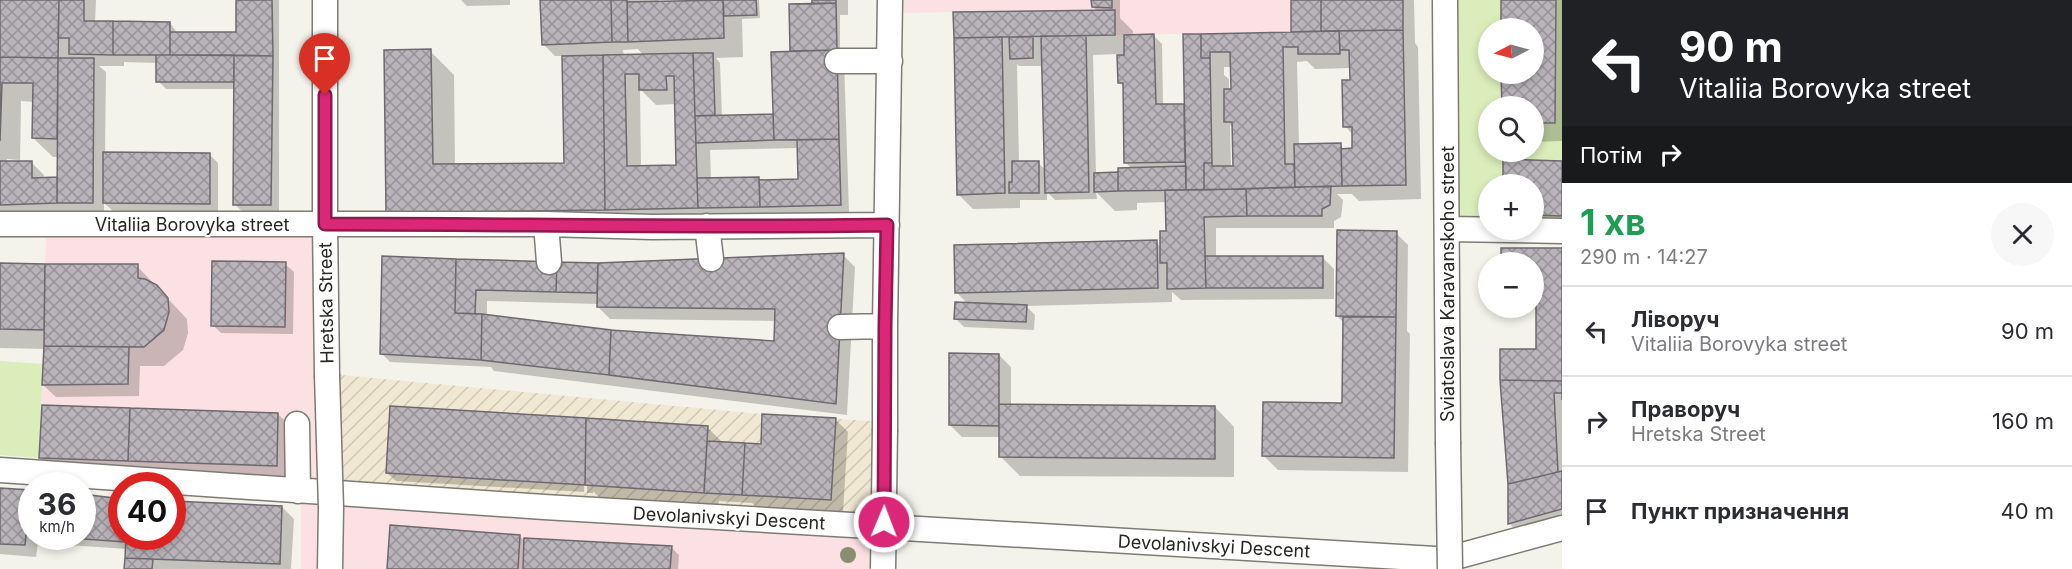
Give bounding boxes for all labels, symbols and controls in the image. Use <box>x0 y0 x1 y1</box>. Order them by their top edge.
north arrow <box>1478 18 1544 84</box>
map controls <box>1478 18 1544 318</box>
text: 90 m <box>1679 21 1783 72</box>
icon: left <box>1580 24 1658 102</box>
pin <box>299 33 350 95</box>
icon: arrive <box>308 42 341 75</box>
text: Vitaliia Borovyka street <box>1679 72 1971 105</box>
button: search <box>1478 96 1544 162</box>
icon: right <box>1654 138 1687 171</box>
text: Потім <box>1580 142 1642 168</box>
street label: Sviatoslava Karavanskoho street <box>1437 146 1458 422</box>
button: + <box>1478 174 1544 240</box>
text: 1 хв <box>1580 200 1646 244</box>
button: close <box>1991 203 2054 266</box>
street label: Vitaliia Borovyka street <box>95 214 289 235</box>
street label: Hretska Street <box>314 242 338 364</box>
text: 290 m · 14:27 <box>1580 245 1708 269</box>
button: − <box>1478 252 1544 318</box>
text: Ліворуч <box>1631 306 1719 332</box>
icon: left <box>1580 315 1613 348</box>
text: 90 m <box>2001 318 2054 344</box>
text: Vitaliia Borovyka street <box>1631 332 1847 356</box>
text: Праворуч <box>1631 396 1740 422</box>
icon: right <box>1580 405 1613 438</box>
text: 160 m <box>1992 408 2054 434</box>
text: Hretska Street <box>1631 422 1766 446</box>
speed limit sign: 40 <box>108 472 186 550</box>
text: 36 <box>38 486 76 522</box>
position arrow <box>852 490 916 554</box>
icon: arrive <box>1580 495 1613 528</box>
text: Пункт призначення <box>1631 498 1849 524</box>
text: 40 m <box>2000 498 2054 524</box>
street label: Devolanivskyi Descent <box>632 502 826 534</box>
text: km/h <box>39 517 75 536</box>
street label: Devolanivskyi Descent <box>1117 530 1311 562</box>

